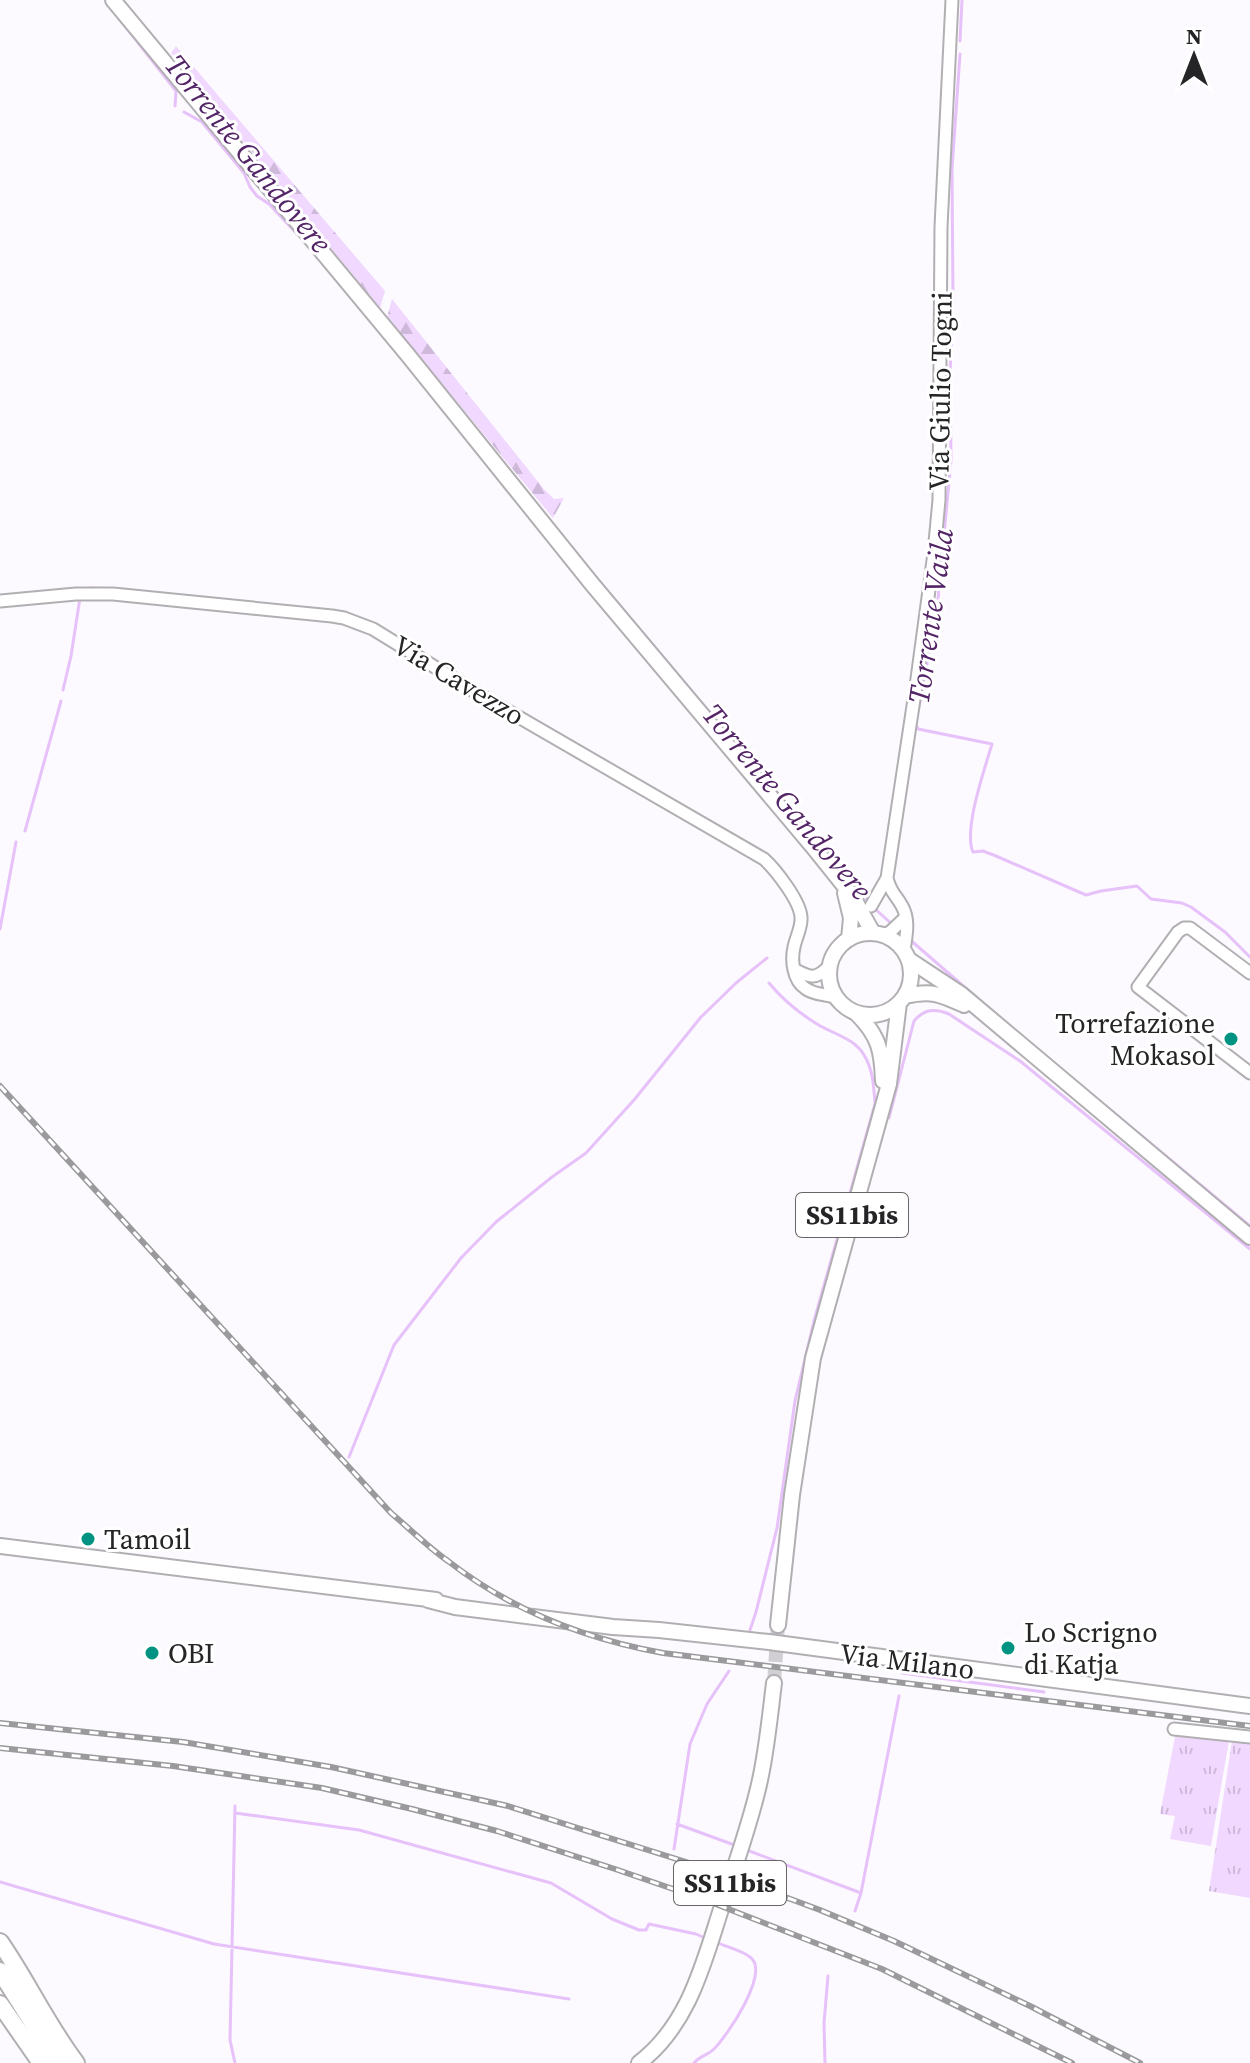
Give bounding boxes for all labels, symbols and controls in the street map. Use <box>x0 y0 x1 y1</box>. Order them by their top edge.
north arrow <box>1154 16 1234 96</box>
text: N <box>1186 21 1202 51</box>
water label: Torrente Gandovere <box>156 46 341 262</box>
street label: Via Giulio Togni <box>919 291 961 491</box>
water label: Torrente Vaila <box>898 525 963 706</box>
street label: Via Cavezzo <box>386 626 532 734</box>
water label: Torrente Gandovere <box>693 695 882 908</box>
place label: Torrefazione Mokasol <box>1055 1004 1215 1074</box>
marker: Torrefazione Mokasol <box>1222 1030 1240 1048</box>
road number: SS11bis <box>796 1193 908 1237</box>
place label: Tamoil <box>104 1520 191 1558</box>
marker: Tamoil <box>79 1530 97 1548</box>
place label: Lo Scrigno di Katja <box>1024 1613 1158 1683</box>
place label: OBI <box>168 1634 214 1672</box>
street label: Via Milano <box>838 1634 976 1688</box>
marker: Lo Scrigno di Katja <box>999 1639 1017 1657</box>
marker: OBI <box>143 1644 161 1662</box>
road number: SS11bis <box>674 1861 786 1905</box>

